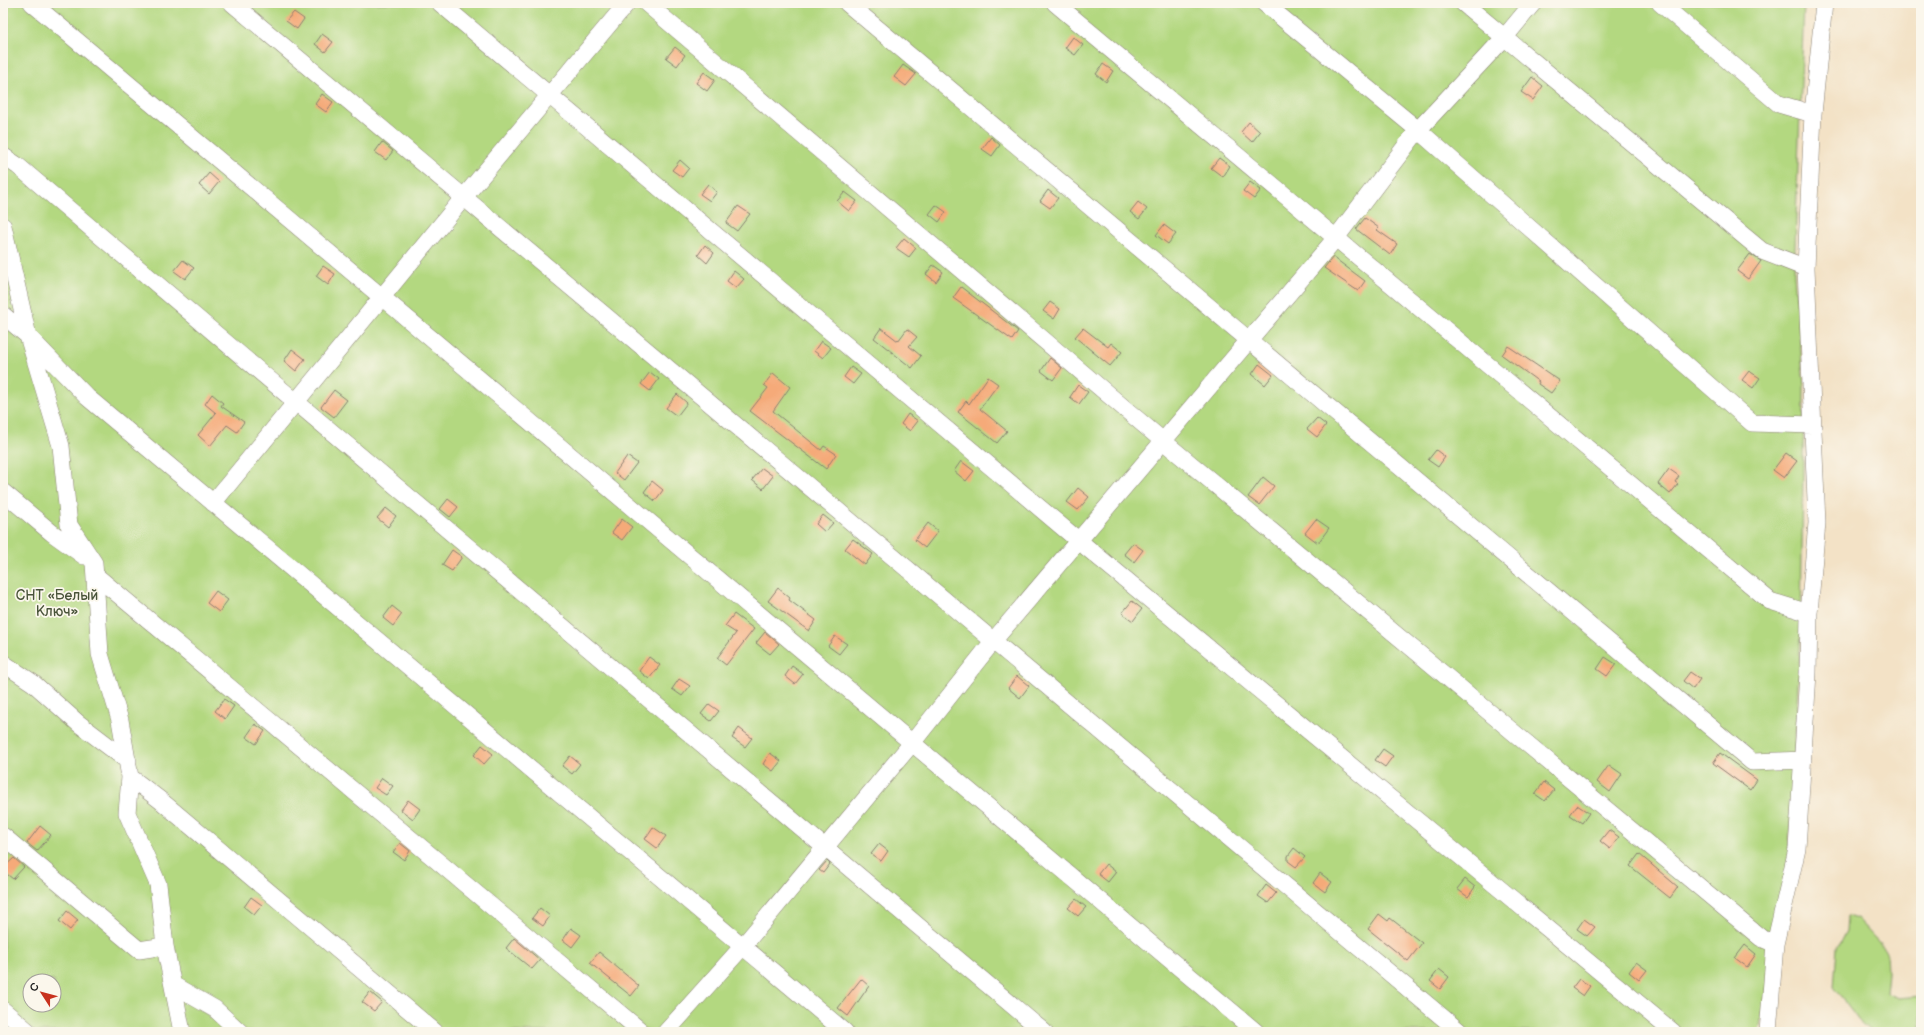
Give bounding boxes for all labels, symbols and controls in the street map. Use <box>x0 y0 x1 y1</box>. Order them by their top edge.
park label: СНТ «Белый Ключ» <box>16 587 98 620</box>
north arrow <box>22 973 62 1013</box>
text: С <box>27 980 42 994</box>

